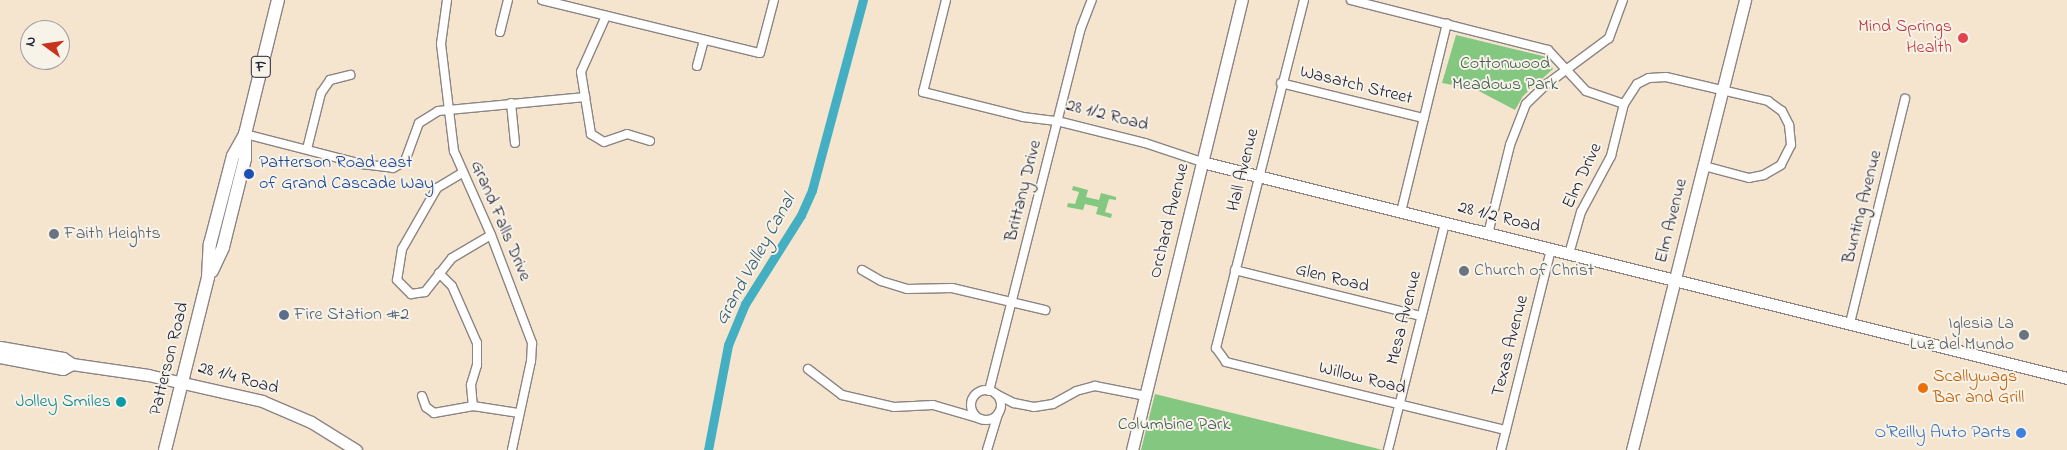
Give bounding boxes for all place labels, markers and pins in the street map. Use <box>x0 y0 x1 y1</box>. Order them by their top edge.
place label: Mind Springs Health <box>1858 17 1952 59</box>
marker: Mind Springs Health <box>1956 31 1970 45</box>
place label: Patterson Road east of Grand Cascade Way <box>259 153 434 195</box>
marker: Patterson Road east of Grand Cascade Way <box>243 168 255 180</box>
place label: Faith Heights <box>64 223 161 245</box>
marker: Faith Heights <box>48 228 60 240</box>
place label: Church of Christ <box>1474 260 1594 282</box>
marker: Church of Christ <box>1458 265 1470 277</box>
place label: Fire Station #2 <box>294 304 409 326</box>
marker: Fire Station #2 <box>278 309 290 321</box>
place label: Iglesia La Luz del Mundo <box>1910 314 2014 356</box>
marker: Iglesia La Luz del Mundo <box>2018 329 2030 341</box>
place label: Scallywags Bar and Grill <box>1933 367 2024 409</box>
marker: Scallywags Bar and Grill <box>1917 382 1929 394</box>
place label: Jolley Smiles <box>16 391 111 413</box>
marker: Jolley Smiles <box>115 396 127 408</box>
place label: O'Reilly Auto Parts <box>1874 422 2011 444</box>
marker: O'Reilly Auto Parts <box>2015 427 2027 439</box>

